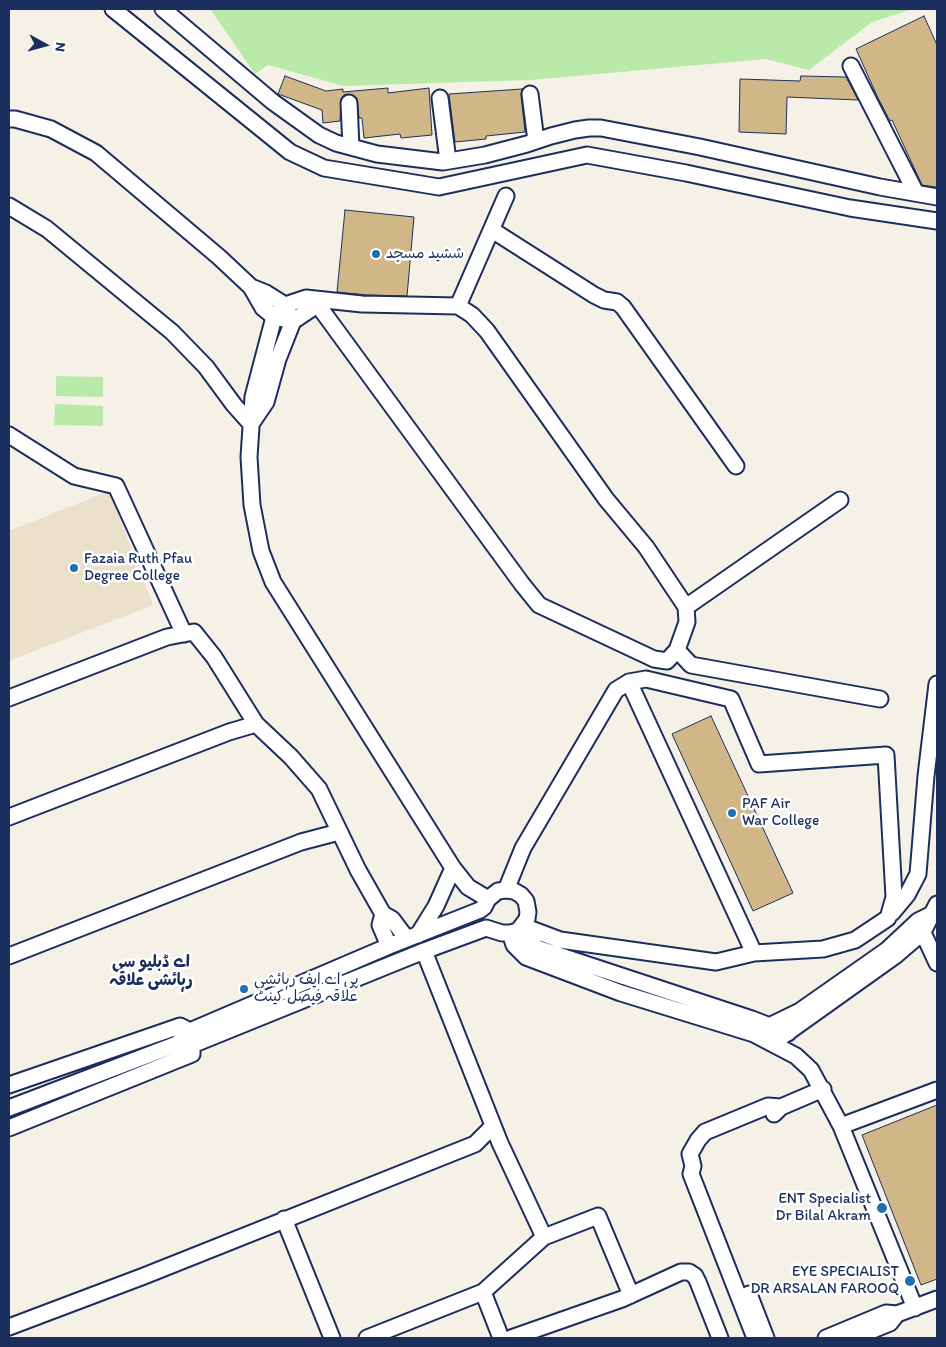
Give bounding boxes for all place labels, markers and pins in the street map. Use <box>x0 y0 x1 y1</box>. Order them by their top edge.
place label: ششید مسجد <box>386 245 464 263</box>
marker: ششید مسجد <box>370 248 382 260</box>
place label: Fazaia Ruth Pfau Degree College <box>84 550 192 585</box>
marker: Fazaia Ruth Pfau Degree College <box>68 562 80 574</box>
place label: PAF Air War College <box>742 795 819 830</box>
marker: PAF Air War College <box>726 807 738 819</box>
place label: پی اے ایف رہائشی علاقہ فیصل کینٹ <box>254 971 359 1006</box>
marker: پی اے ایف رہائشی علاقہ فیصل کینٹ <box>238 983 250 995</box>
place label: ENT Specialist Dr Bilal Akram <box>776 1190 871 1225</box>
marker: ENT Specialist Dr Bilal Akram <box>875 1201 889 1215</box>
place label: EYE SPECIALIST DR ARSALAN FAROOQ <box>750 1263 899 1298</box>
marker: EYE SPECIALIST DR ARSALAN FAROOQ <box>903 1274 917 1288</box>

